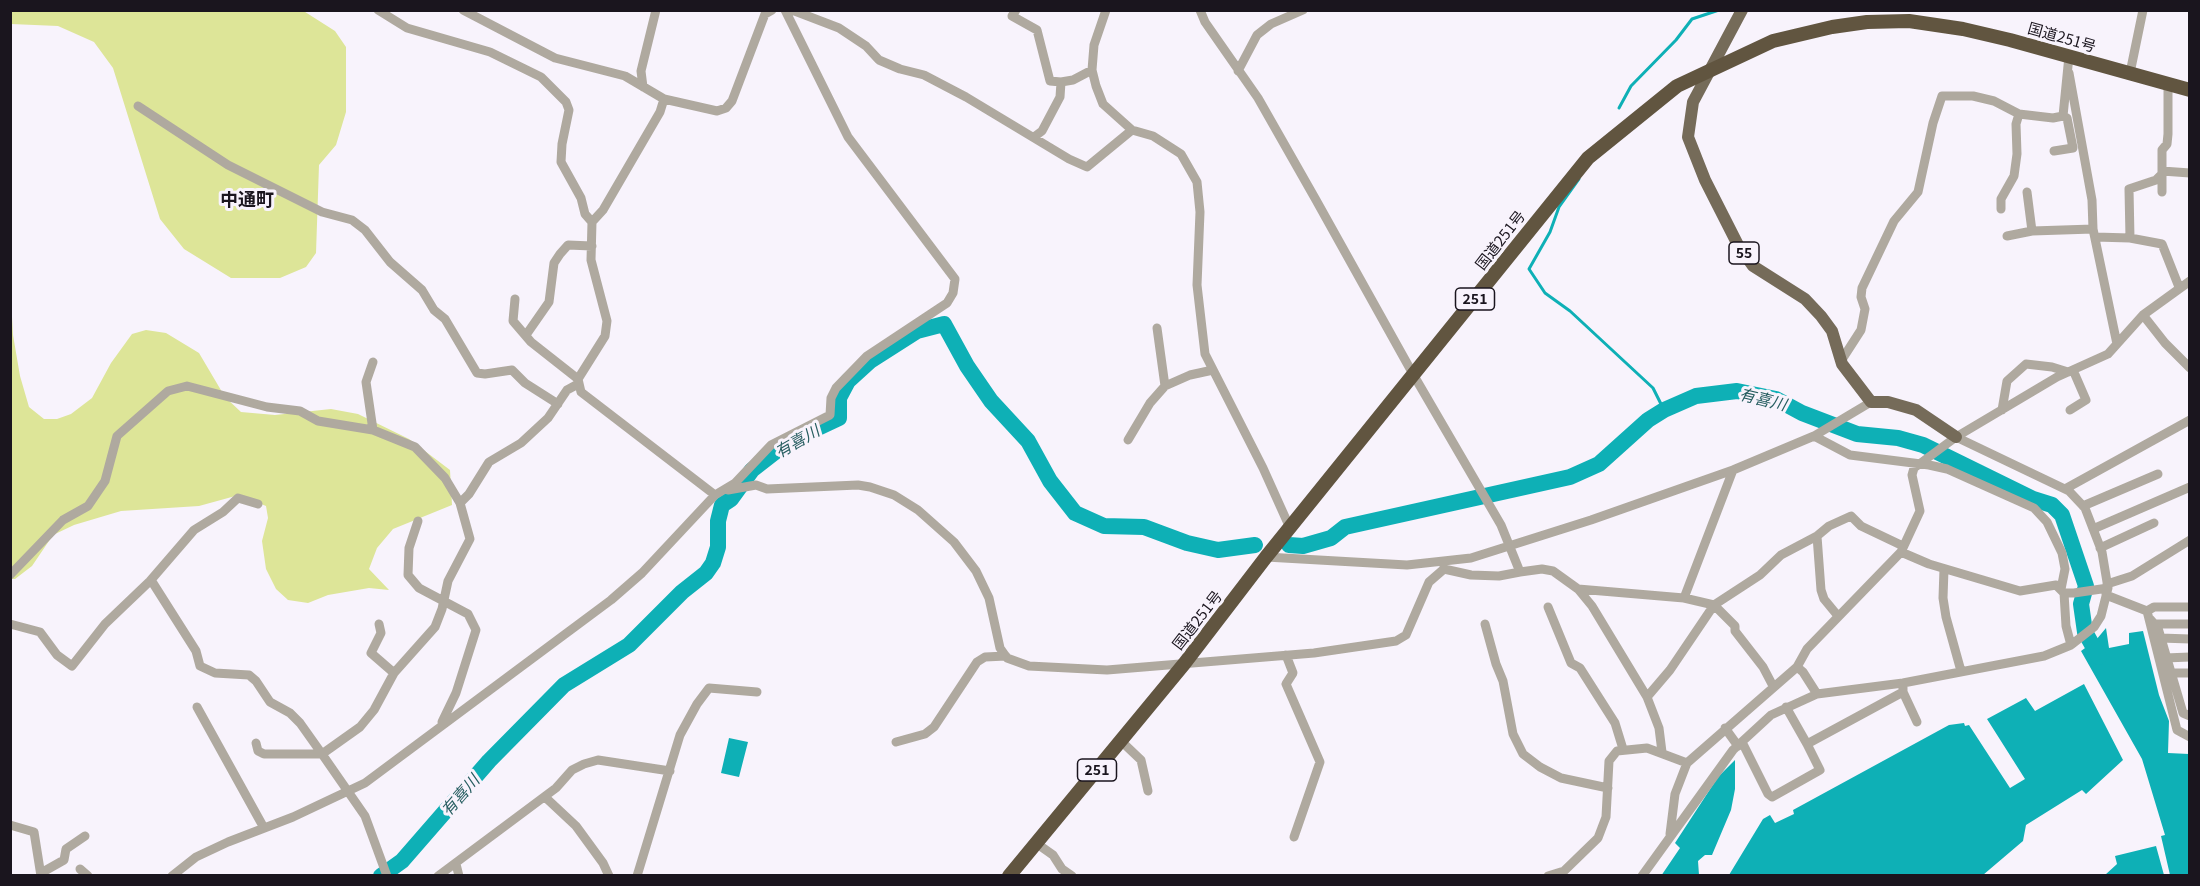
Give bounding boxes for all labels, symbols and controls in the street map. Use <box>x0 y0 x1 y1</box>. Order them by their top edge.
street label: 国道251号 <box>2026 19 2098 55</box>
district label: 中通町 <box>220 188 274 210</box>
street label: 国道251号 <box>1471 207 1529 273</box>
road number: 55 <box>1729 242 1759 264</box>
road number: 251 <box>1456 288 1494 310</box>
water label: 有喜川 <box>1737 384 1789 414</box>
water label: 有喜川 <box>771 421 823 461</box>
street label: 国道251号 <box>1168 587 1226 653</box>
road number: 251 <box>1078 759 1116 781</box>
water label: 有喜川 <box>437 771 483 819</box>

